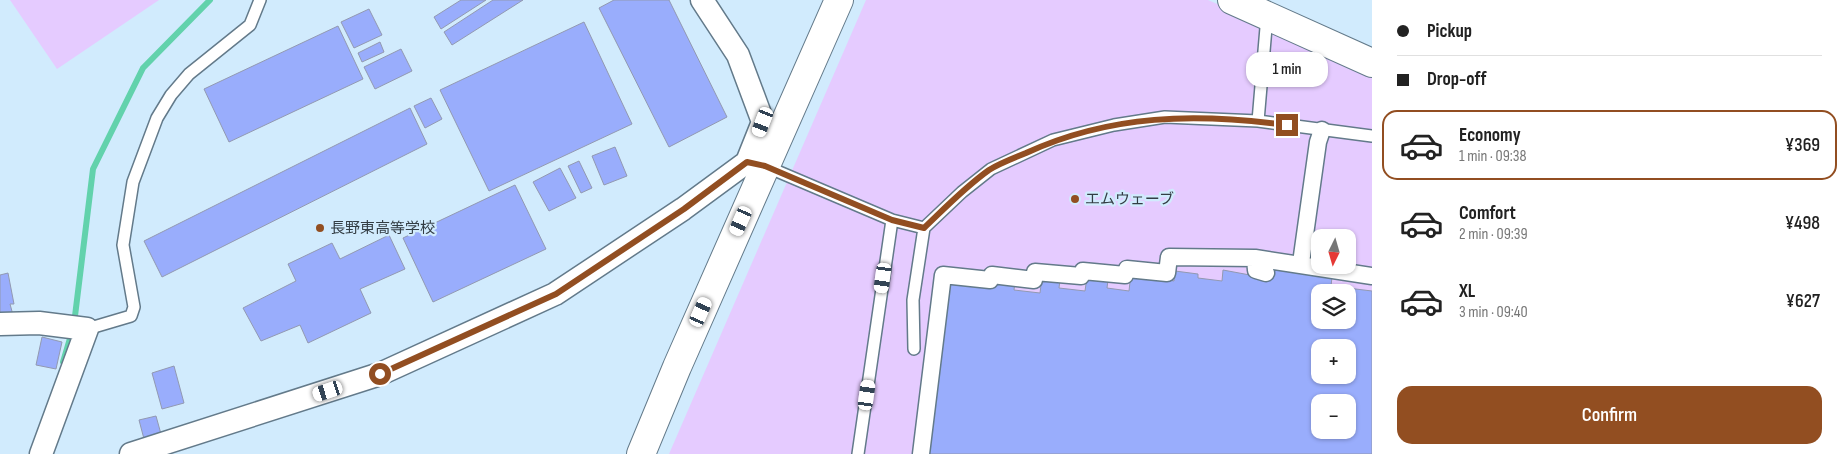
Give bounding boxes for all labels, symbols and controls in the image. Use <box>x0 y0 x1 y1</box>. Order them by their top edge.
text: Pickup <box>1427 20 1472 43</box>
callout: 1 min <box>1246 52 1328 88</box>
text: 1 min <box>1272 60 1302 79</box>
text: Drop-off <box>1427 68 1487 91</box>
car <box>750 105 775 139</box>
route end <box>1276 114 1298 136</box>
icon: car <box>1399 123 1444 168</box>
text: Economy <box>1459 124 1521 147</box>
text: ¥369 <box>1785 134 1820 157</box>
text: 1 min · 09:38 <box>1459 147 1526 166</box>
place label: エムウェーブ <box>1085 190 1174 209</box>
marker: エムウェーブ <box>1069 193 1081 205</box>
icon: car <box>1399 201 1444 246</box>
text: Comfort <box>1459 202 1516 225</box>
car <box>728 204 753 238</box>
text: ¥498 <box>1785 212 1820 235</box>
place label: 長野東高等学校 <box>330 219 435 238</box>
marker: 長野東高等学校 <box>314 222 326 234</box>
text: 2 min · 09:39 <box>1459 225 1528 244</box>
north arrow <box>1311 229 1356 274</box>
map controls <box>1311 229 1356 439</box>
car <box>873 262 892 294</box>
icon: car <box>1399 279 1444 324</box>
text: XL <box>1459 280 1475 303</box>
button: layers <box>1311 284 1356 329</box>
text: ¥627 <box>1785 290 1820 313</box>
car <box>688 295 713 329</box>
text: 3 min · 09:40 <box>1459 303 1528 322</box>
button: + <box>1311 339 1356 384</box>
route start <box>369 363 391 385</box>
car <box>311 379 344 403</box>
car <box>857 379 876 411</box>
button: Confirm <box>1397 386 1822 444</box>
button: − <box>1311 394 1356 439</box>

